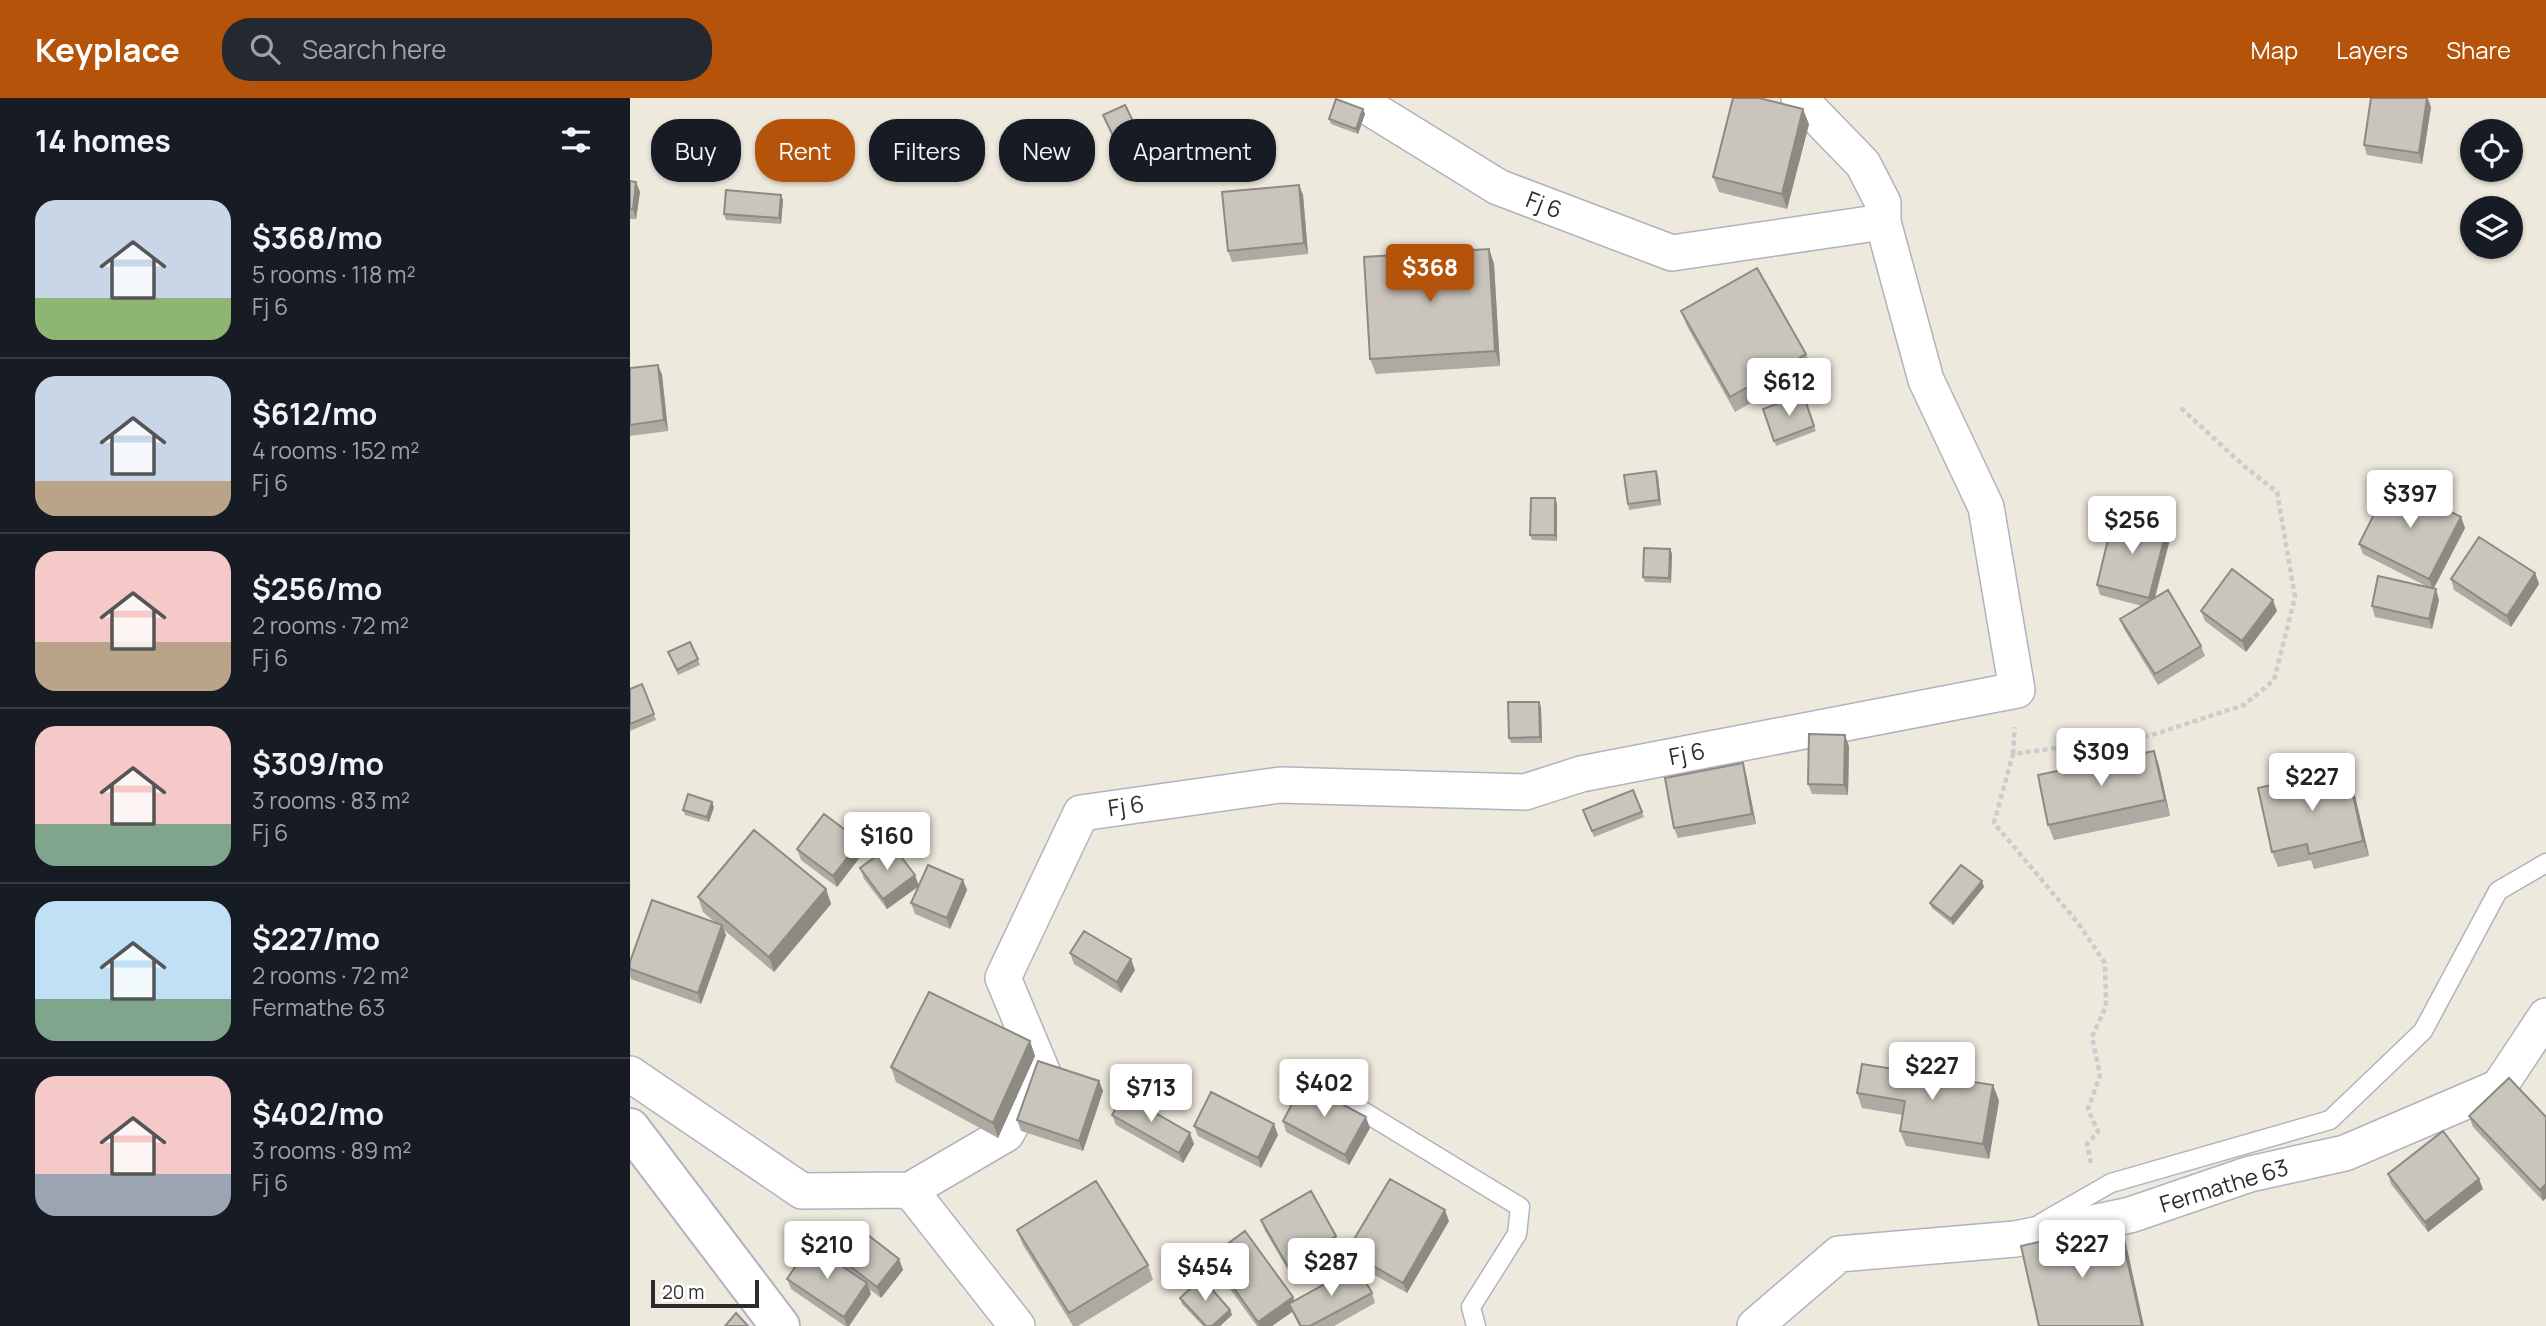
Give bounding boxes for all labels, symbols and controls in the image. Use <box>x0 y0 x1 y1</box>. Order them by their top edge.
search box <box>222 18 712 81</box>
text: Keyplace <box>35 27 180 72</box>
icon: search <box>246 30 284 68</box>
text: Search here <box>302 31 447 67</box>
text: Map <box>2251 33 2298 66</box>
text: Layers <box>2336 33 2408 66</box>
text: Share <box>2446 33 2511 66</box>
chip: Buy <box>651 119 741 182</box>
chip: Rent <box>755 119 855 182</box>
chip: Filters <box>869 119 985 182</box>
chip: New <box>999 119 1095 182</box>
chip: Apartment <box>1109 119 1276 182</box>
map controls <box>2460 119 2523 259</box>
button: locate <box>2460 119 2523 182</box>
text: 14 homes <box>35 120 171 161</box>
icon: filters <box>557 121 595 159</box>
street label: Fj 6 <box>1522 183 1567 225</box>
button: layers <box>2460 196 2523 259</box>
text: $368/mo <box>252 217 383 258</box>
icon: home <box>91 228 175 312</box>
pin: $368 <box>1389 244 1471 304</box>
text: $368 <box>1402 251 1458 283</box>
text: 5 rooms · 118 m² <box>252 258 416 290</box>
text: Fj 6 <box>252 290 288 322</box>
pin: $612 <box>1748 358 1830 418</box>
text: $612 <box>1763 365 1815 397</box>
text: $612/mo <box>252 393 377 434</box>
icon: home <box>91 404 175 488</box>
text: 4 rooms · 152 m² <box>252 434 419 466</box>
text: Fj 6 <box>252 466 288 498</box>
pin: $397 <box>2369 470 2451 530</box>
text: $397 <box>2383 477 2437 509</box>
pin: $256 <box>2091 496 2173 556</box>
text: $256 <box>2104 503 2160 535</box>
text: $256/mo <box>252 568 382 609</box>
icon: home <box>91 579 175 663</box>
text: 2 rooms · 72 m² <box>252 609 409 641</box>
text: Fj 6 <box>252 641 288 673</box>
pin: $309 <box>2060 728 2142 788</box>
street label: Fj 6 <box>1666 734 1708 772</box>
text: $309 <box>2072 735 2130 767</box>
text: $309/mo <box>252 743 384 784</box>
icon: home <box>91 754 175 838</box>
pin: $227 <box>2271 754 2353 813</box>
text: $227 <box>2285 760 2339 792</box>
text: 3 rooms · 83 m² <box>252 784 410 816</box>
street label: Fj 6 <box>1106 787 1146 823</box>
pin: $160 <box>846 812 928 872</box>
text: Fj 6 <box>252 816 288 848</box>
text: $160 <box>860 819 914 851</box>
text: $227/mo <box>252 918 380 959</box>
icon: home <box>91 929 175 1013</box>
text: 2 rooms · 72 m² <box>252 959 409 991</box>
text: Fermathe 63 <box>252 991 385 1023</box>
pin: $227 <box>1891 1042 1973 1102</box>
text: $227 <box>1905 1049 1959 1081</box>
pin: $402 <box>1283 1060 1365 1119</box>
pin: $713 <box>1110 1065 1192 1124</box>
text: $402 <box>1295 1066 1353 1098</box>
text: $713 <box>1126 1071 1176 1103</box>
text: $402/mo <box>252 1093 384 1134</box>
icon: home <box>91 1104 175 1188</box>
text: 3 rooms · 89 m² <box>252 1134 412 1166</box>
street label: Fermathe 63 <box>2155 1150 2292 1220</box>
text: Fj 6 <box>252 1166 288 1198</box>
pin: $227 <box>2041 1220 2123 1280</box>
pin: $210 <box>786 1222 868 1281</box>
text: $227 <box>2055 1227 2109 1259</box>
text: $210 <box>800 1228 854 1260</box>
pin: $287 <box>1290 1238 1372 1298</box>
pin: $454 <box>1164 1244 1246 1303</box>
text: $287 <box>1304 1245 1358 1277</box>
text: $454 <box>1177 1250 1233 1282</box>
scale bar <box>651 1277 760 1309</box>
text: 20 m <box>662 1279 704 1305</box>

